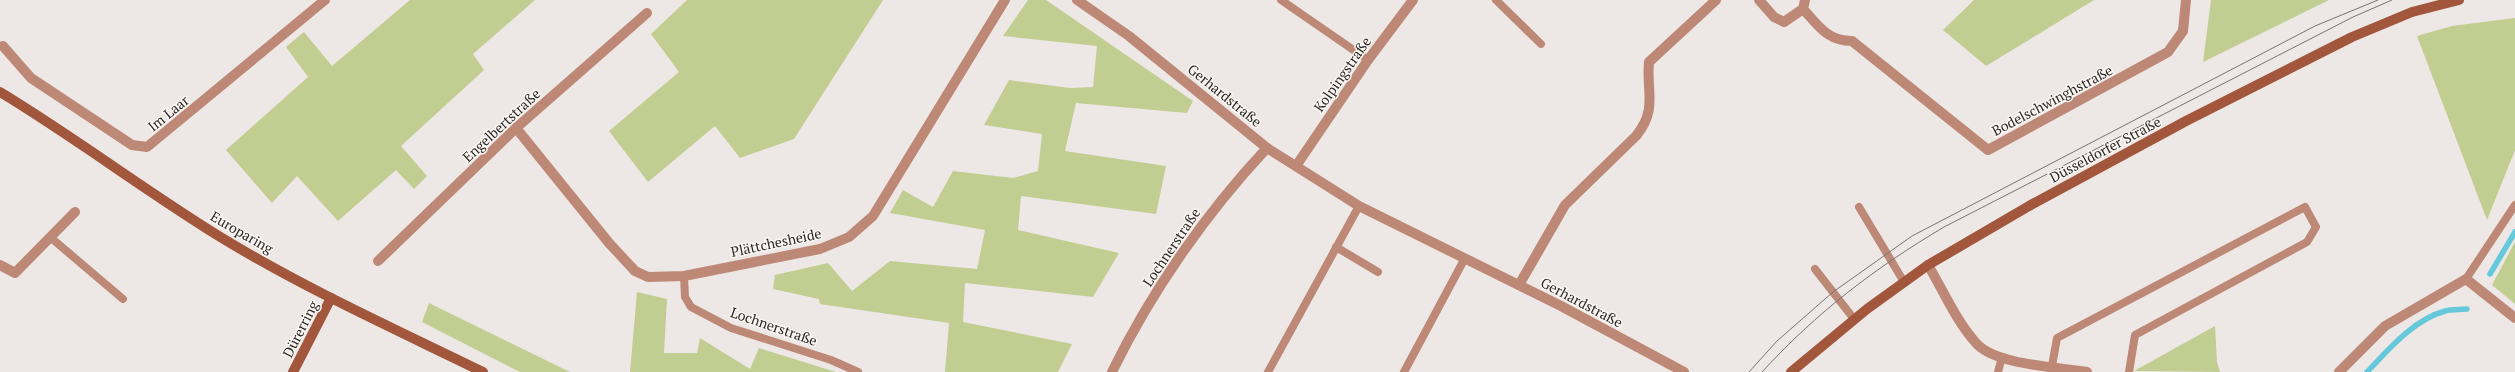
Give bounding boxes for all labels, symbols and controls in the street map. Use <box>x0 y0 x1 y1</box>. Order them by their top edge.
street label: Kolpingstraße <box>1309 33 1375 115</box>
street label: Gerhardstraße <box>1184 59 1266 131</box>
street label: Bodelschwinghstraße <box>1988 60 2116 140</box>
street label: Engelbertstraße <box>458 84 544 166</box>
street label: Im Laar <box>144 90 193 135</box>
street label: Düsseldorfer Straße <box>2046 112 2164 186</box>
street label: Lochnerstraße <box>1138 204 1204 290</box>
street label: Europaring <box>207 206 277 258</box>
street label: Plättchesheide <box>729 223 823 261</box>
street label: Gerhardstraße <box>1538 272 1626 332</box>
street label: Dürerring <box>278 297 323 360</box>
street label: Lochnerstraße <box>728 302 820 350</box>

